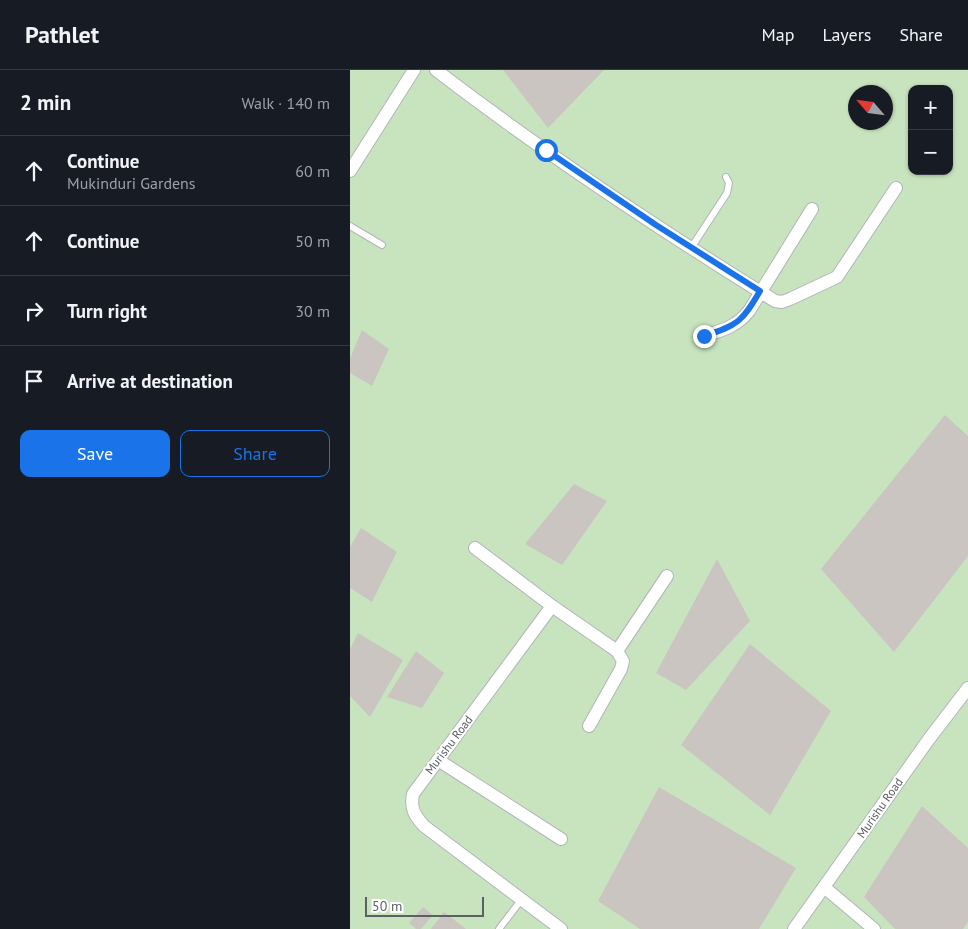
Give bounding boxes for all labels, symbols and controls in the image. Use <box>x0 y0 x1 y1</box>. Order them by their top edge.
text: Pathlet <box>25 19 99 50</box>
text: Map <box>762 23 794 46</box>
text: Layers <box>822 23 871 46</box>
text: Share <box>899 23 943 46</box>
north arrow <box>848 85 893 130</box>
map controls <box>908 85 953 175</box>
button: + <box>908 85 953 130</box>
text: 2 min <box>20 89 71 116</box>
text: Walk · 140 m <box>241 93 330 113</box>
button: − <box>908 130 953 175</box>
route start <box>535 139 558 162</box>
text: Continue <box>67 149 139 173</box>
icon: ahead <box>20 157 48 185</box>
text: 60 m <box>295 161 330 181</box>
text: Mukinduri Gardens <box>67 173 196 193</box>
icon: ahead <box>20 227 48 255</box>
text: Continue <box>67 229 139 253</box>
text: 50 m <box>295 231 330 251</box>
icon: right <box>20 297 48 325</box>
text: Turn right <box>67 299 147 323</box>
text: 30 m <box>295 301 330 321</box>
route end <box>693 325 716 348</box>
icon: arrive <box>20 367 48 395</box>
text: Arrive at destination <box>67 369 233 393</box>
button: Save <box>20 430 170 477</box>
button: Share <box>180 430 330 477</box>
street label: Murishu Road <box>422 712 476 777</box>
street label: Murishu Road <box>853 775 906 841</box>
scale bar <box>365 894 484 917</box>
text: 50 m <box>372 897 402 915</box>

